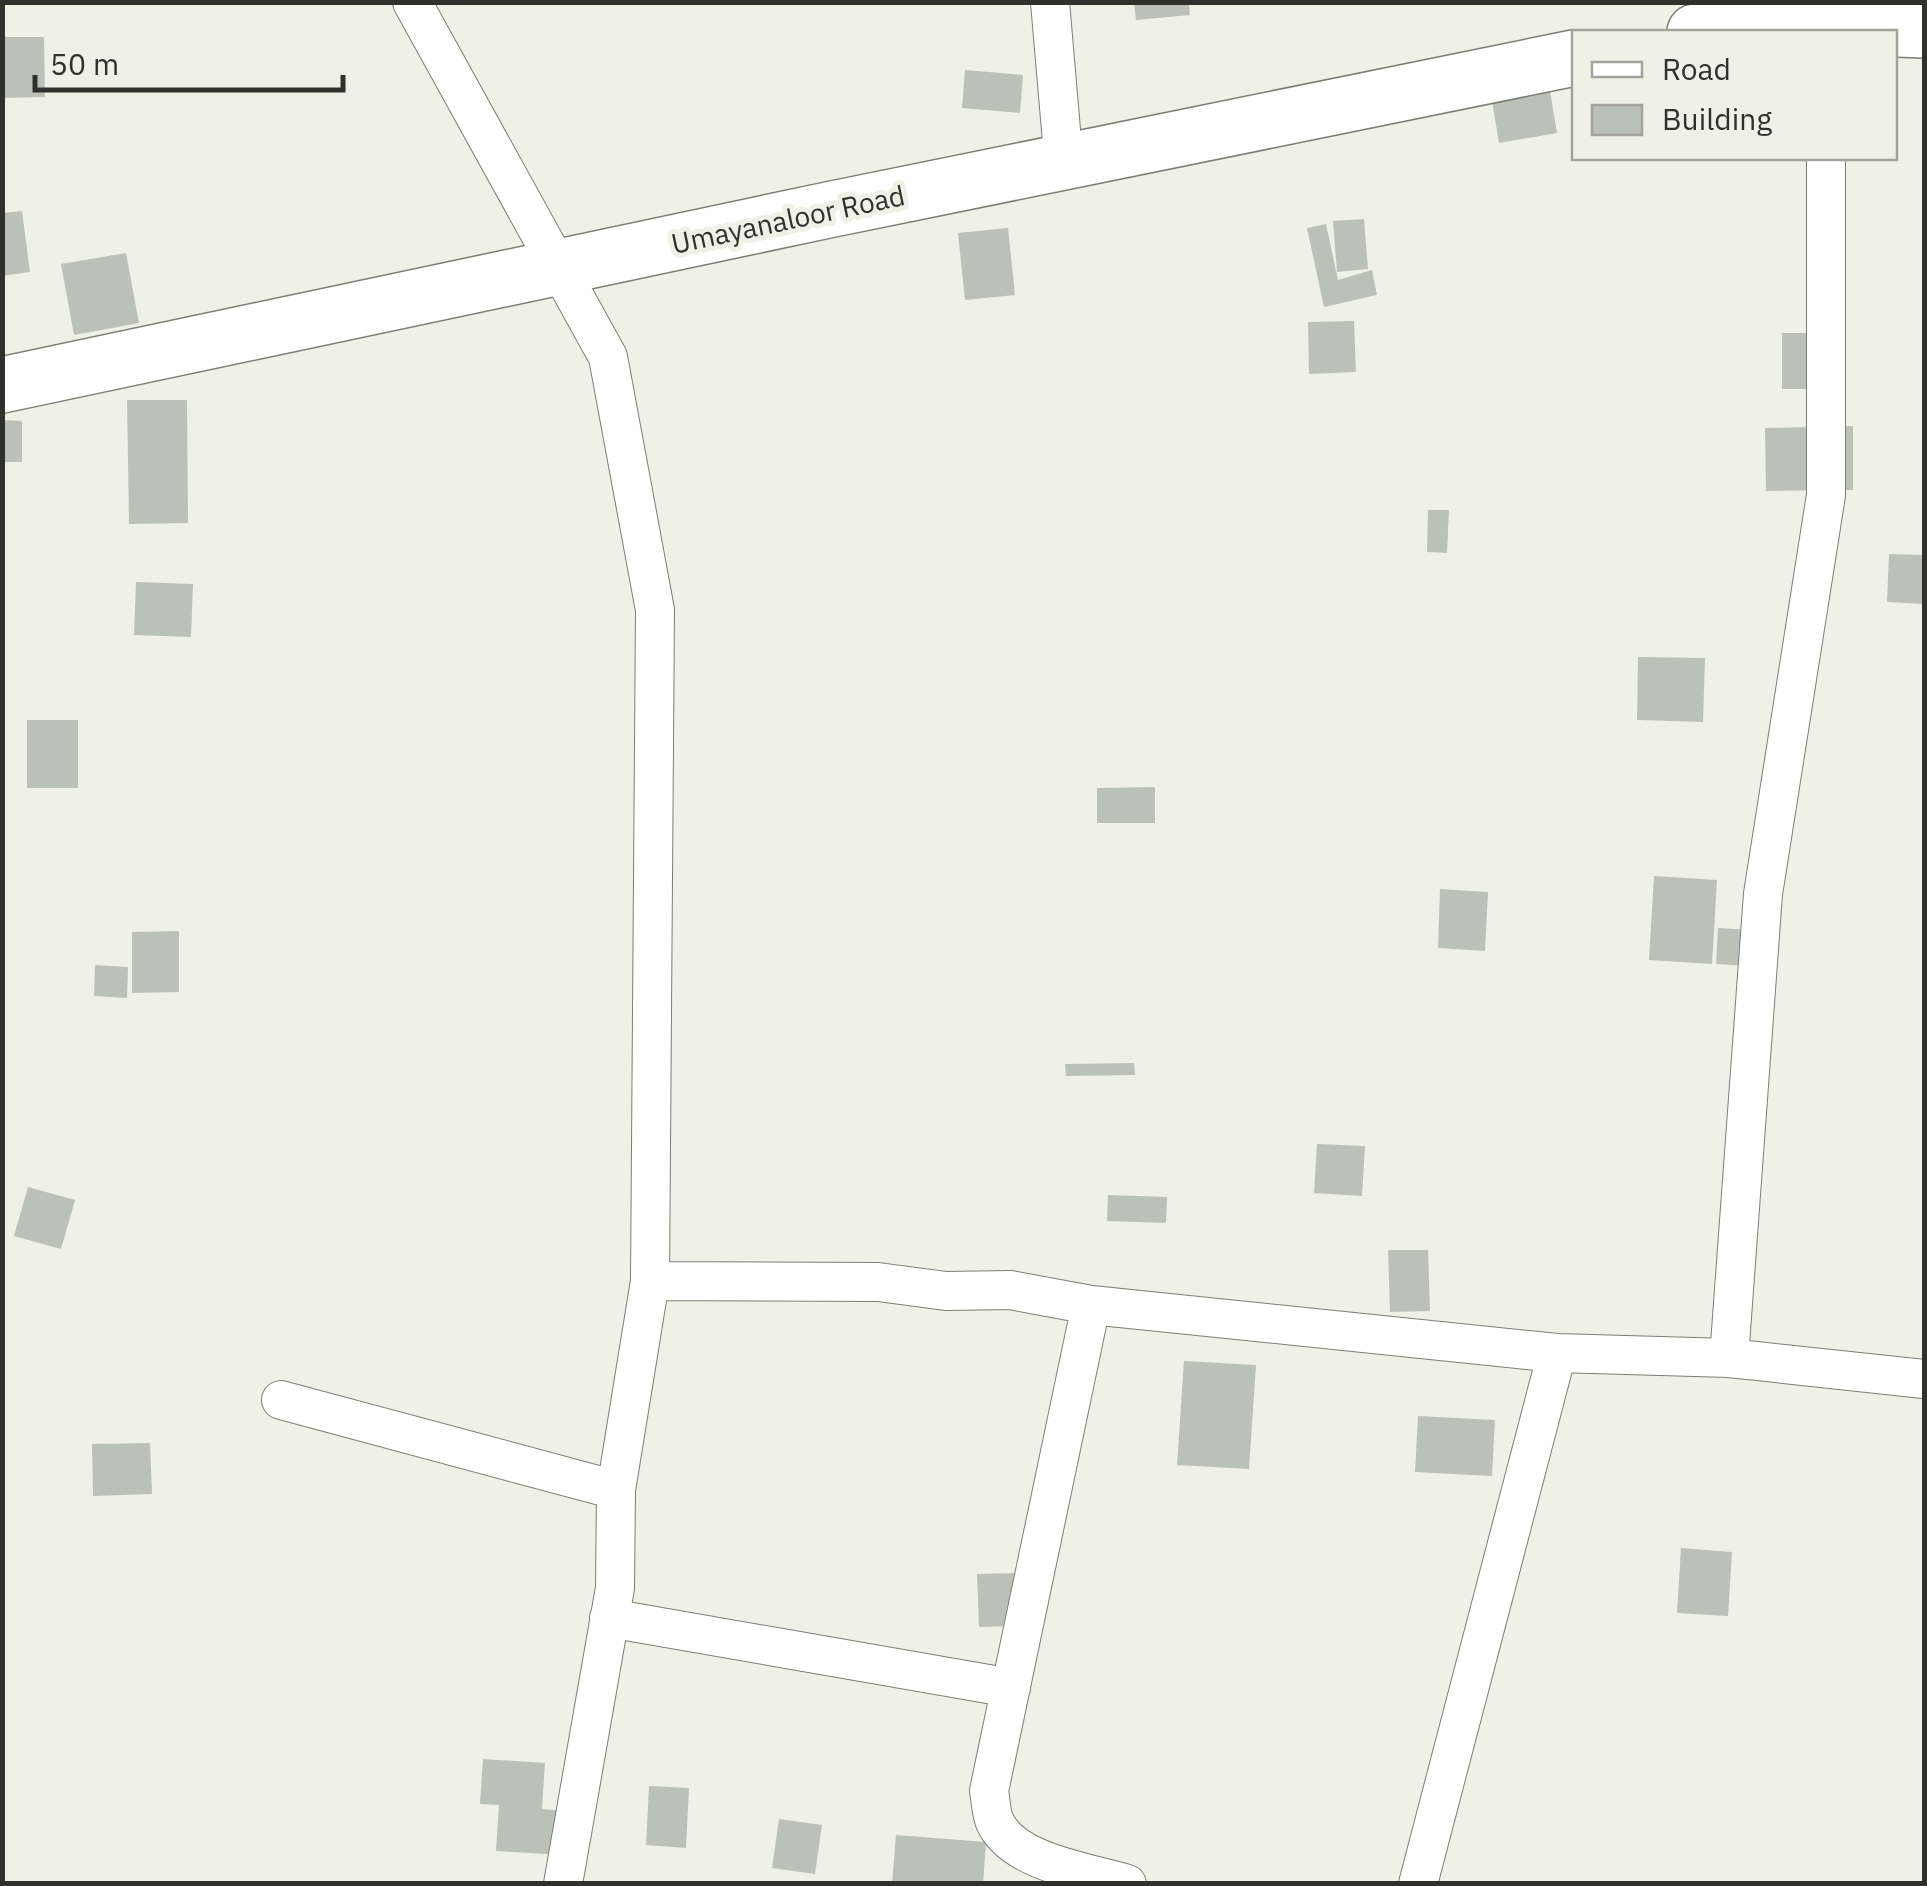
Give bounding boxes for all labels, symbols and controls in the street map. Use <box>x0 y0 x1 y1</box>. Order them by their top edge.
scale bar <box>35 30 342 92</box>
legend <box>1572 30 1897 160</box>
text: 50 m <box>50 44 119 83</box>
text: Road <box>1662 49 1731 88</box>
text: Building <box>1662 99 1772 138</box>
street label: Umayanaloor Road <box>668 176 908 262</box>

